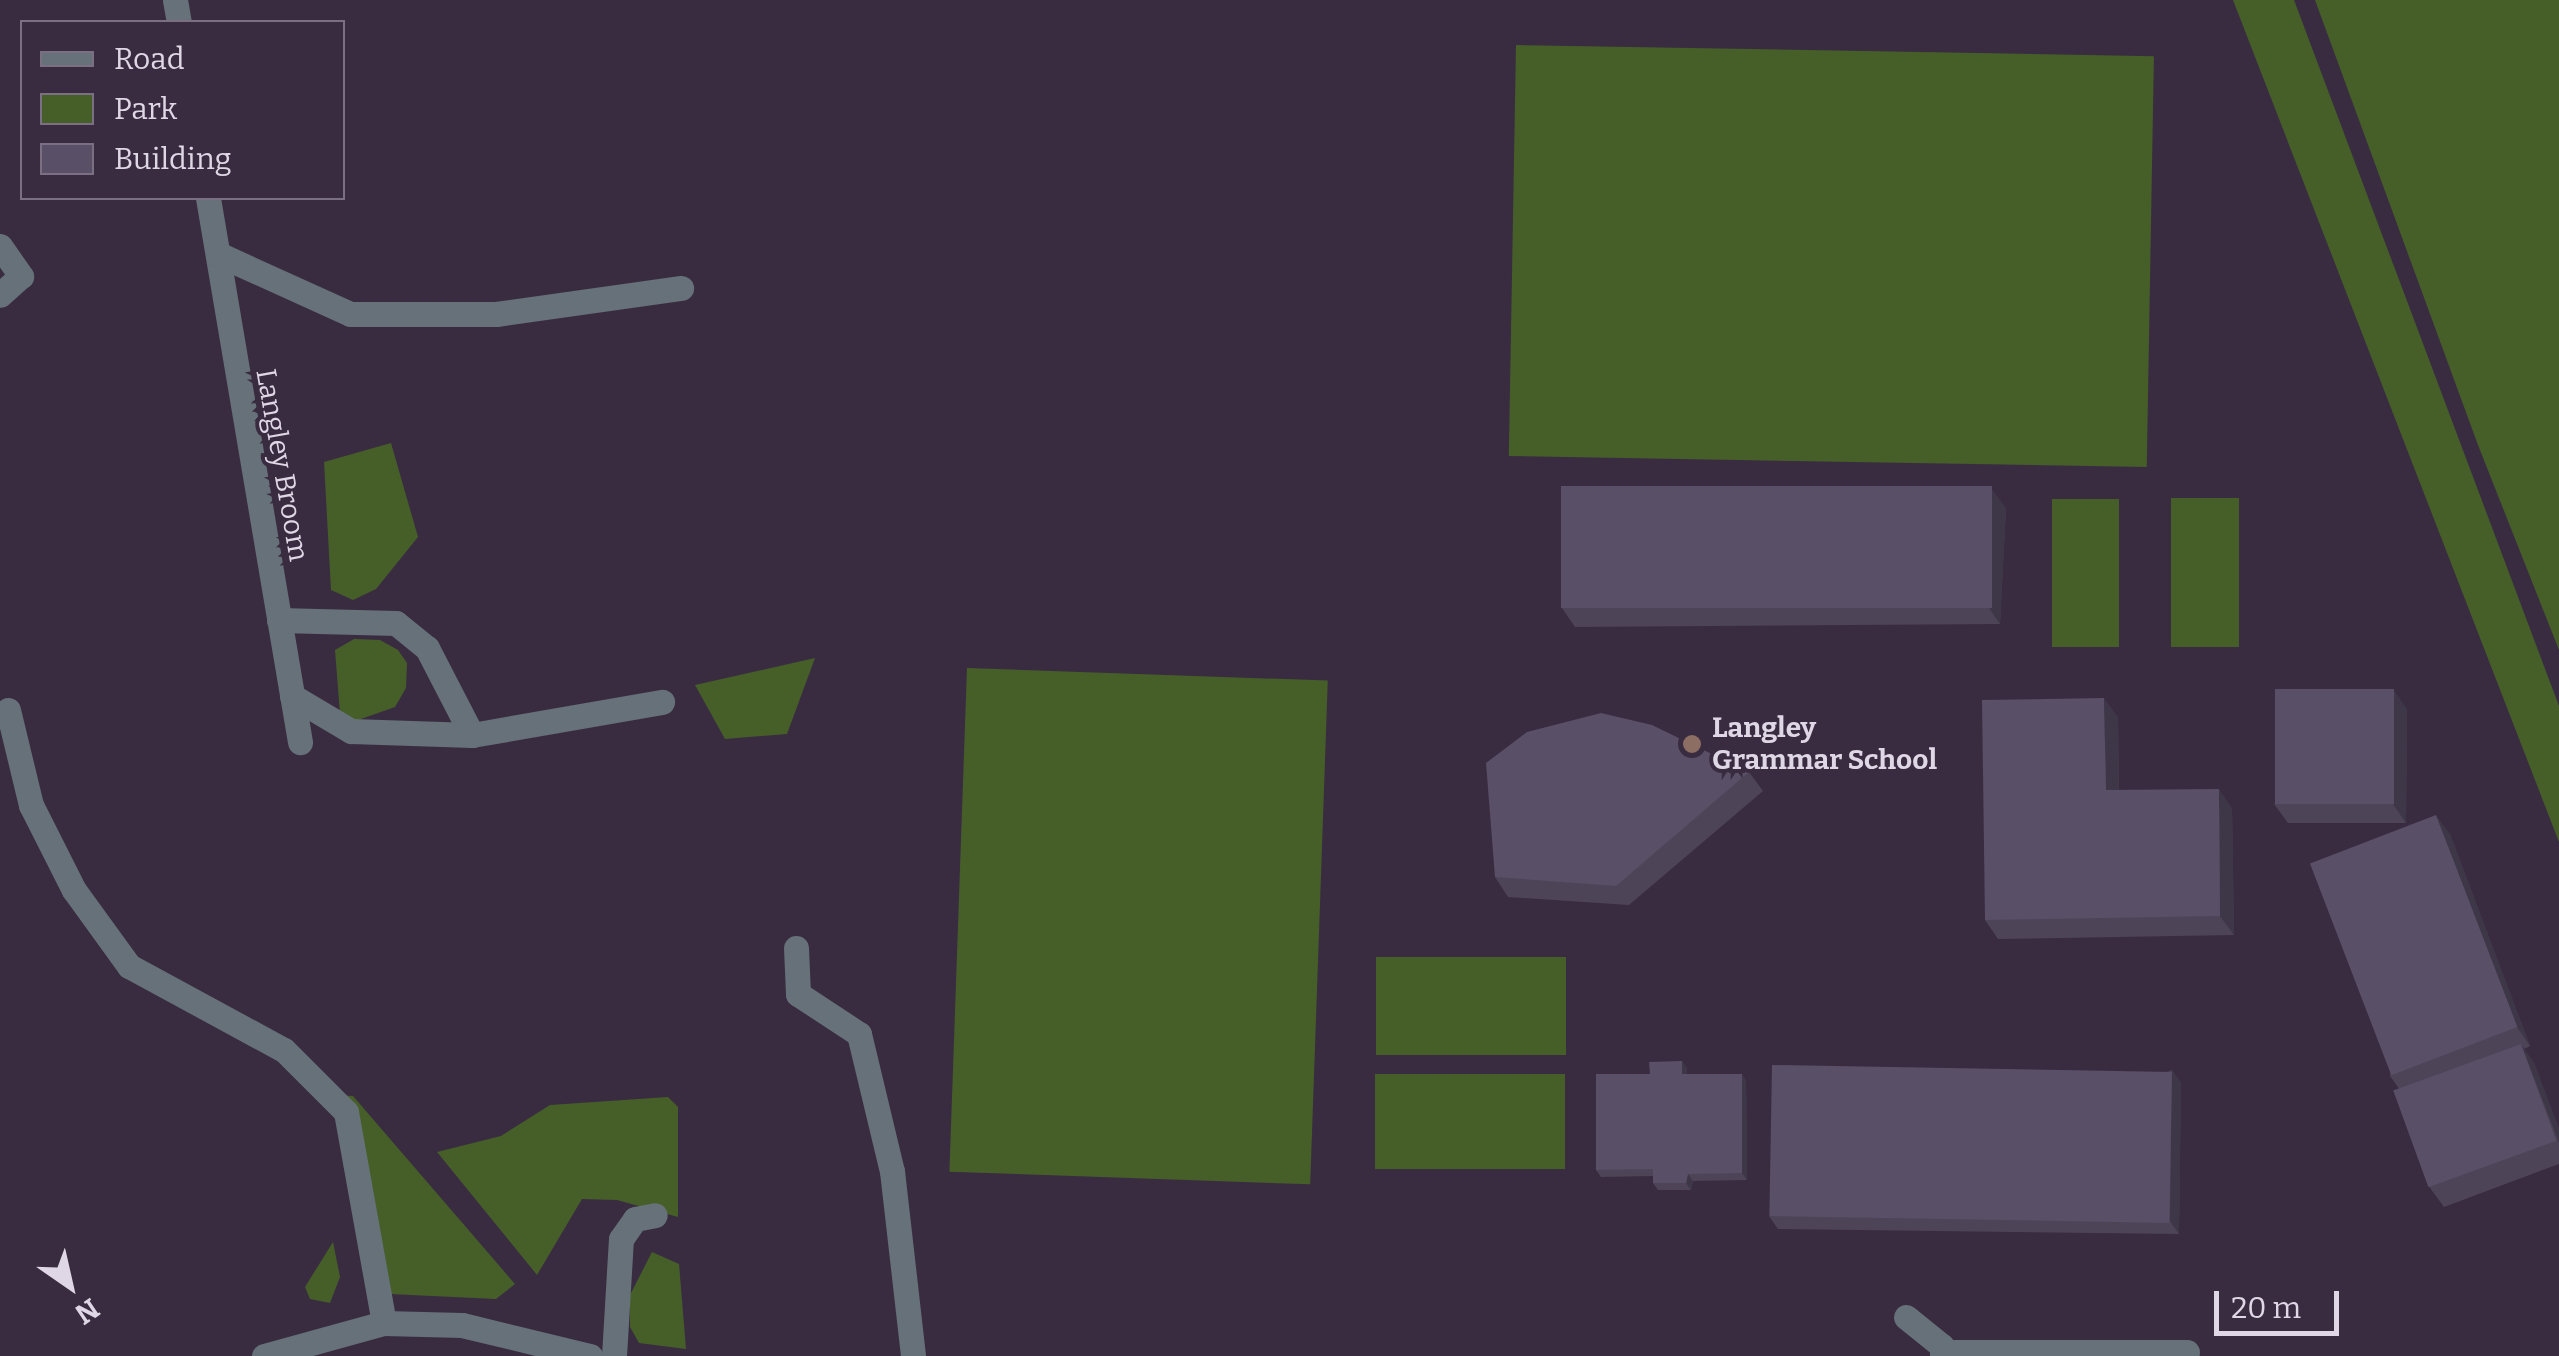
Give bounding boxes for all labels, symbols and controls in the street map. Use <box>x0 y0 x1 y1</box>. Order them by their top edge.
legend <box>20 20 345 200</box>
text: Road <box>114 41 185 77</box>
text: Park <box>114 91 177 127</box>
text: Building <box>114 141 232 177</box>
street label: Langley Broom <box>249 366 315 564</box>
place label: Langley Grammar School <box>1712 711 1937 777</box>
marker: Langley Grammar School <box>1681 733 1703 755</box>
north arrow <box>20 1236 120 1336</box>
scale bar <box>2219 1271 2344 1333</box>
text: 20 m <box>2231 1290 2301 1326</box>
text: N <box>69 1292 105 1331</box>

